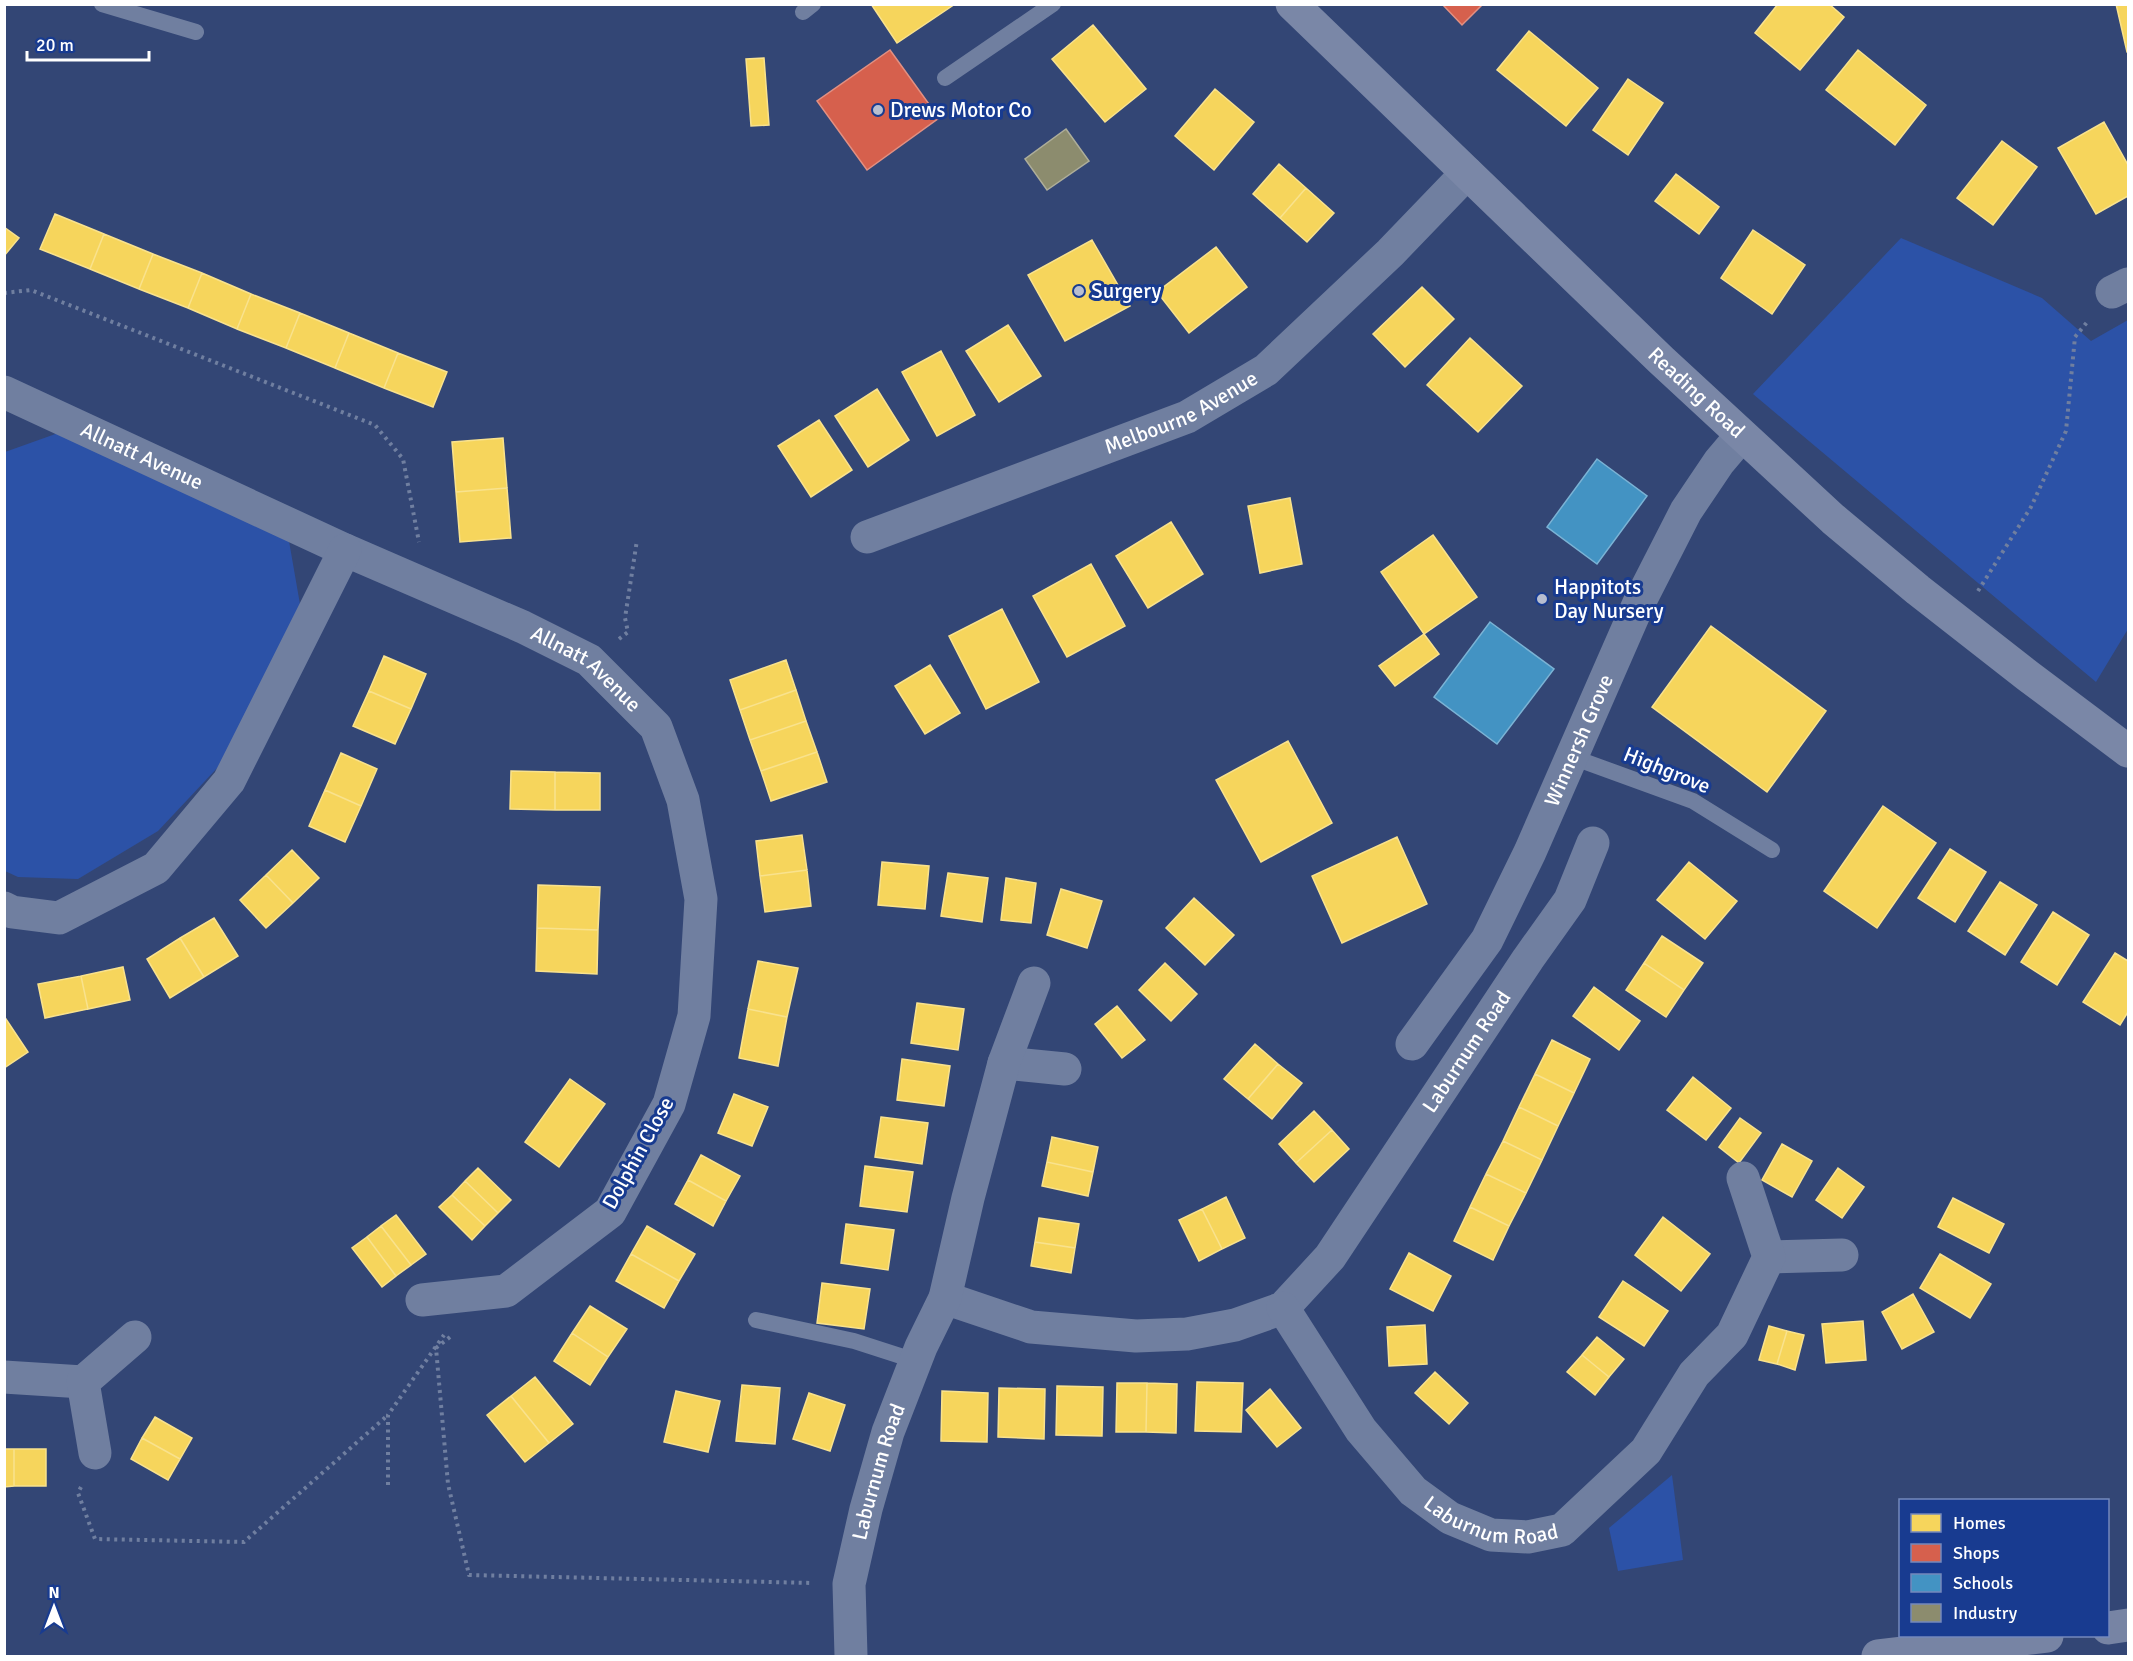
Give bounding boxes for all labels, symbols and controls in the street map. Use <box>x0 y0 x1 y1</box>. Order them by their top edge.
scale bar <box>27 24 148 62</box>
text: 20 m <box>36 34 74 56</box>
place label: Drews Motor Co <box>890 97 1032 123</box>
marker: Drews Motor Co <box>871 103 885 117</box>
place label: Surgery <box>1091 278 1162 304</box>
marker: Surgery <box>1072 284 1086 298</box>
street label: Reading Road <box>1643 342 1750 444</box>
street label: Melbourne Avenue <box>1101 365 1262 460</box>
street label: Allnatt Avenue <box>77 416 207 495</box>
place label: Happitots Day Nursery <box>1554 574 1664 624</box>
marker: Happitots Day Nursery <box>1535 592 1549 606</box>
street label: Allnatt Avenue <box>526 620 646 717</box>
street label: Winnersh Grove <box>1539 670 1619 810</box>
street label: Highgrove <box>1620 741 1714 799</box>
street label: Laburnum Road <box>1417 986 1516 1117</box>
street label: Dolphin Close <box>597 1092 679 1214</box>
street label: Laburnum Road <box>846 1400 911 1543</box>
street label: Laburnum Road <box>1419 1490 1560 1550</box>
legend <box>1899 1499 2109 1637</box>
text: Homes <box>1953 1512 2006 1534</box>
text: Shops <box>1953 1542 2000 1564</box>
text: Schools <box>1953 1572 2013 1594</box>
north arrow <box>24 1577 84 1637</box>
text: N <box>48 1583 60 1603</box>
text: Industry <box>1953 1602 2018 1624</box>

